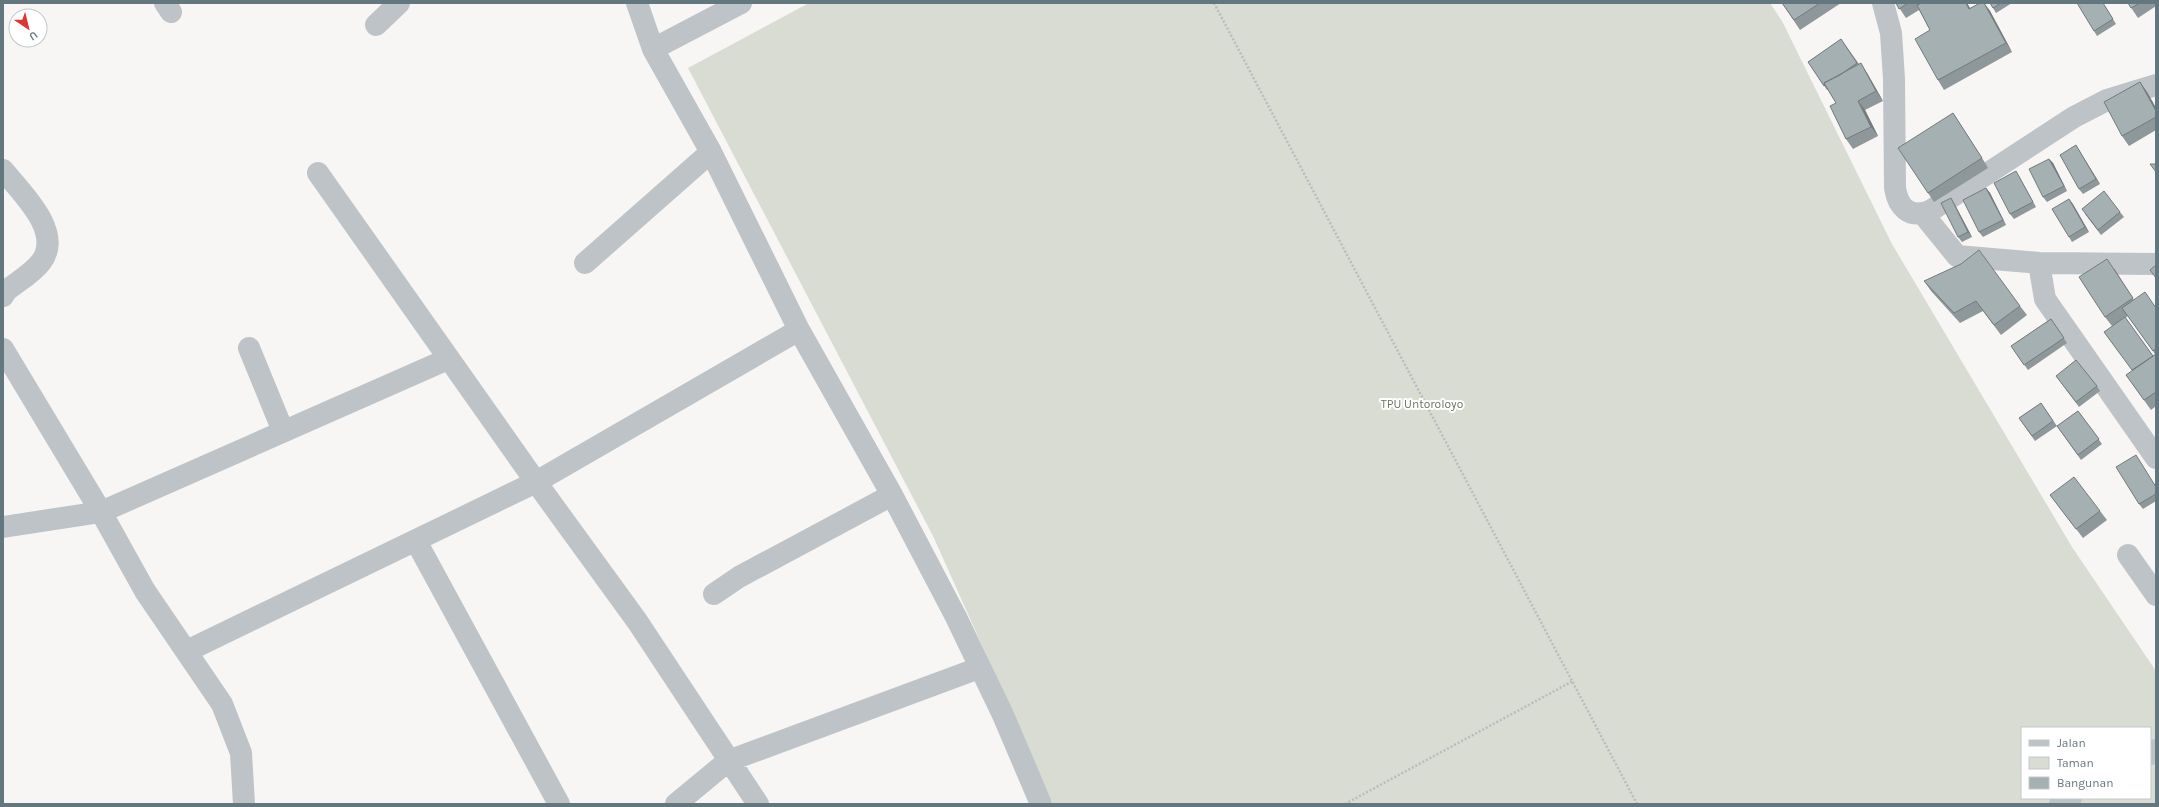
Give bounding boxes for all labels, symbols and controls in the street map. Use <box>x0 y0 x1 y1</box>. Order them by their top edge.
north arrow <box>8 8 48 48</box>
text: U <box>27 28 40 43</box>
park label: TPU Untoroloyo <box>1381 397 1463 411</box>
legend <box>2021 727 2151 799</box>
text: Jalan <box>2057 736 2086 750</box>
text: Taman <box>2057 756 2094 770</box>
text: Bangunan <box>2057 776 2113 790</box>

